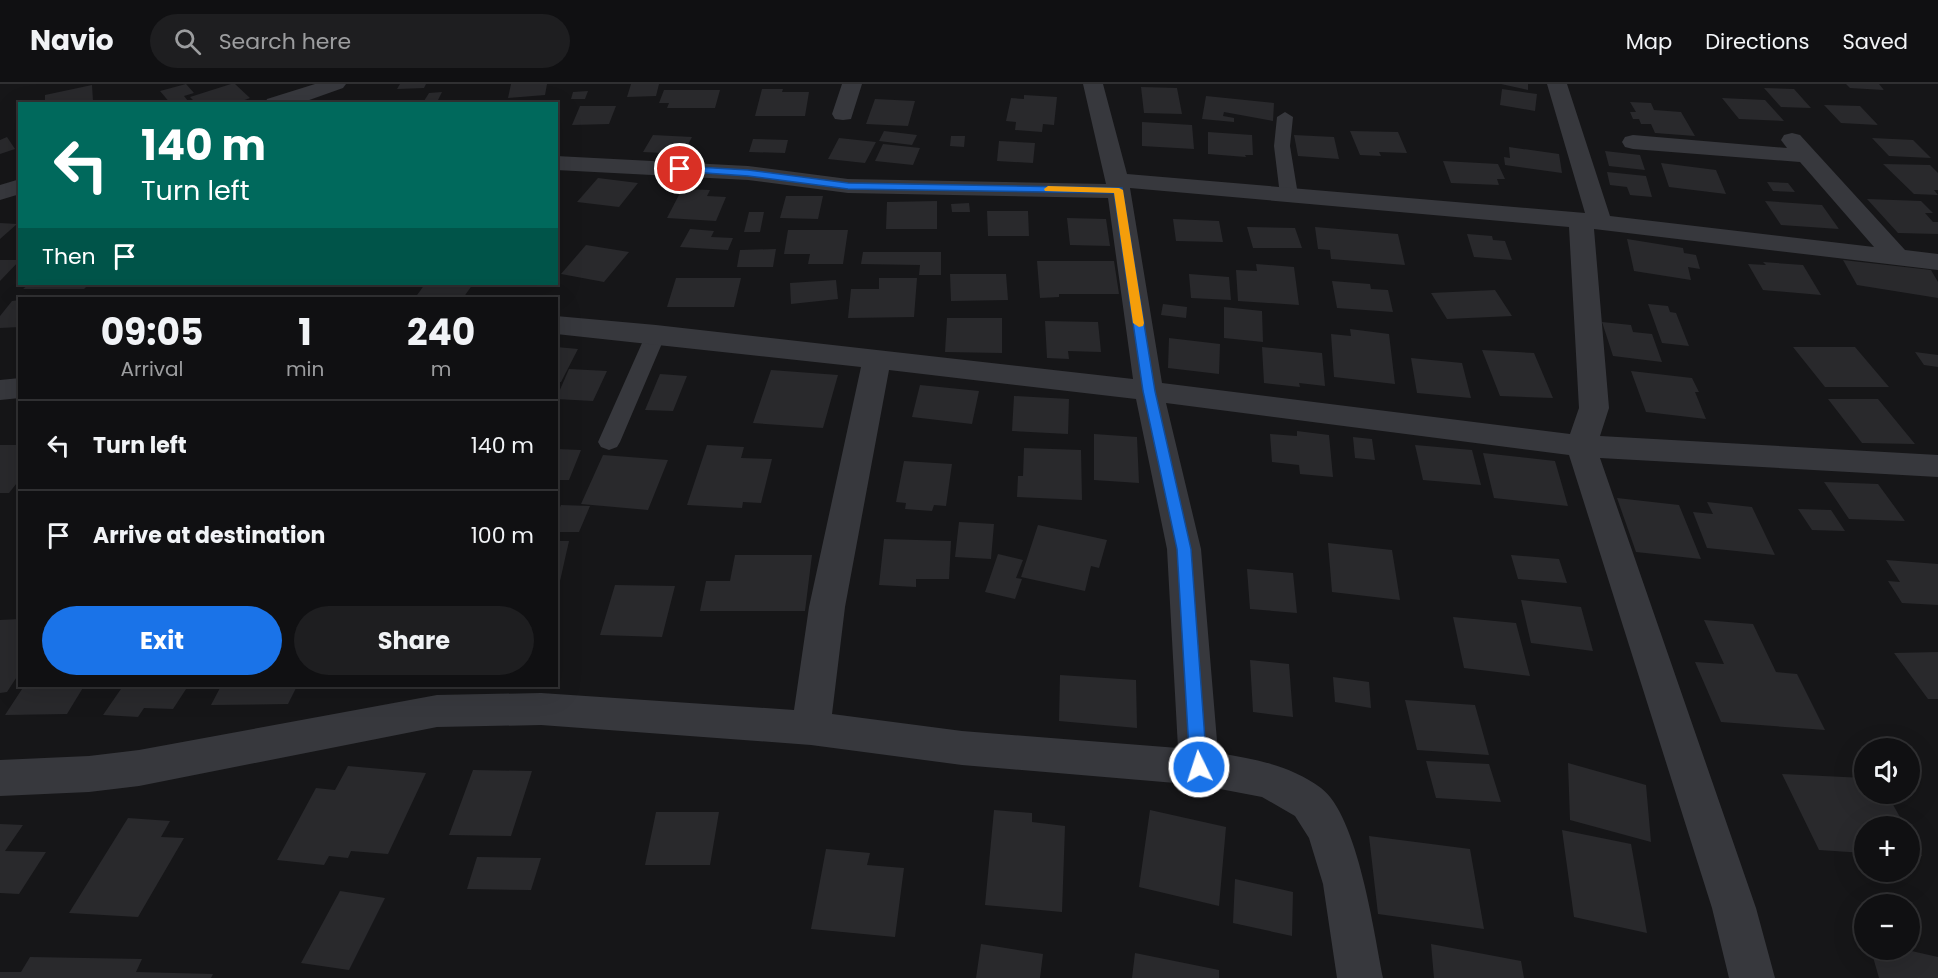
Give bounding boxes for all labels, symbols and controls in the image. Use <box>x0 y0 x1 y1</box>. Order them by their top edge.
search box <box>150 14 570 68</box>
text: Navio <box>30 21 114 60</box>
icon: search <box>171 25 204 58</box>
text: Search here <box>219 26 351 57</box>
text: Map <box>1626 27 1672 56</box>
text: Directions <box>1705 27 1809 56</box>
text: Saved <box>1842 27 1908 56</box>
text: 140 m <box>141 116 266 175</box>
icon: left <box>42 126 120 204</box>
pin <box>654 143 705 194</box>
icon: arrive <box>663 152 696 185</box>
text: Turn left <box>141 172 250 209</box>
icon: arrive <box>108 240 141 273</box>
text: Then <box>42 241 96 272</box>
text: 09:05 <box>101 307 203 358</box>
text: 1 <box>298 307 312 358</box>
text: 240 <box>407 307 475 358</box>
text: Arrival <box>120 355 183 383</box>
text: min <box>286 355 324 383</box>
text: m <box>431 355 451 383</box>
icon: left <box>42 429 75 462</box>
text: Turn left <box>93 430 187 461</box>
text: 140 m <box>471 430 534 461</box>
icon: arrive <box>42 519 75 552</box>
text: Arrive at destination <box>93 520 325 551</box>
text: 100 m <box>471 520 534 551</box>
button: Exit <box>42 606 282 675</box>
button: Share <box>294 606 534 675</box>
position arrow <box>1167 735 1231 799</box>
map controls <box>1854 738 1920 960</box>
button: sound <box>1854 738 1920 804</box>
button: + <box>1854 816 1920 882</box>
button: − <box>1854 894 1920 960</box>

